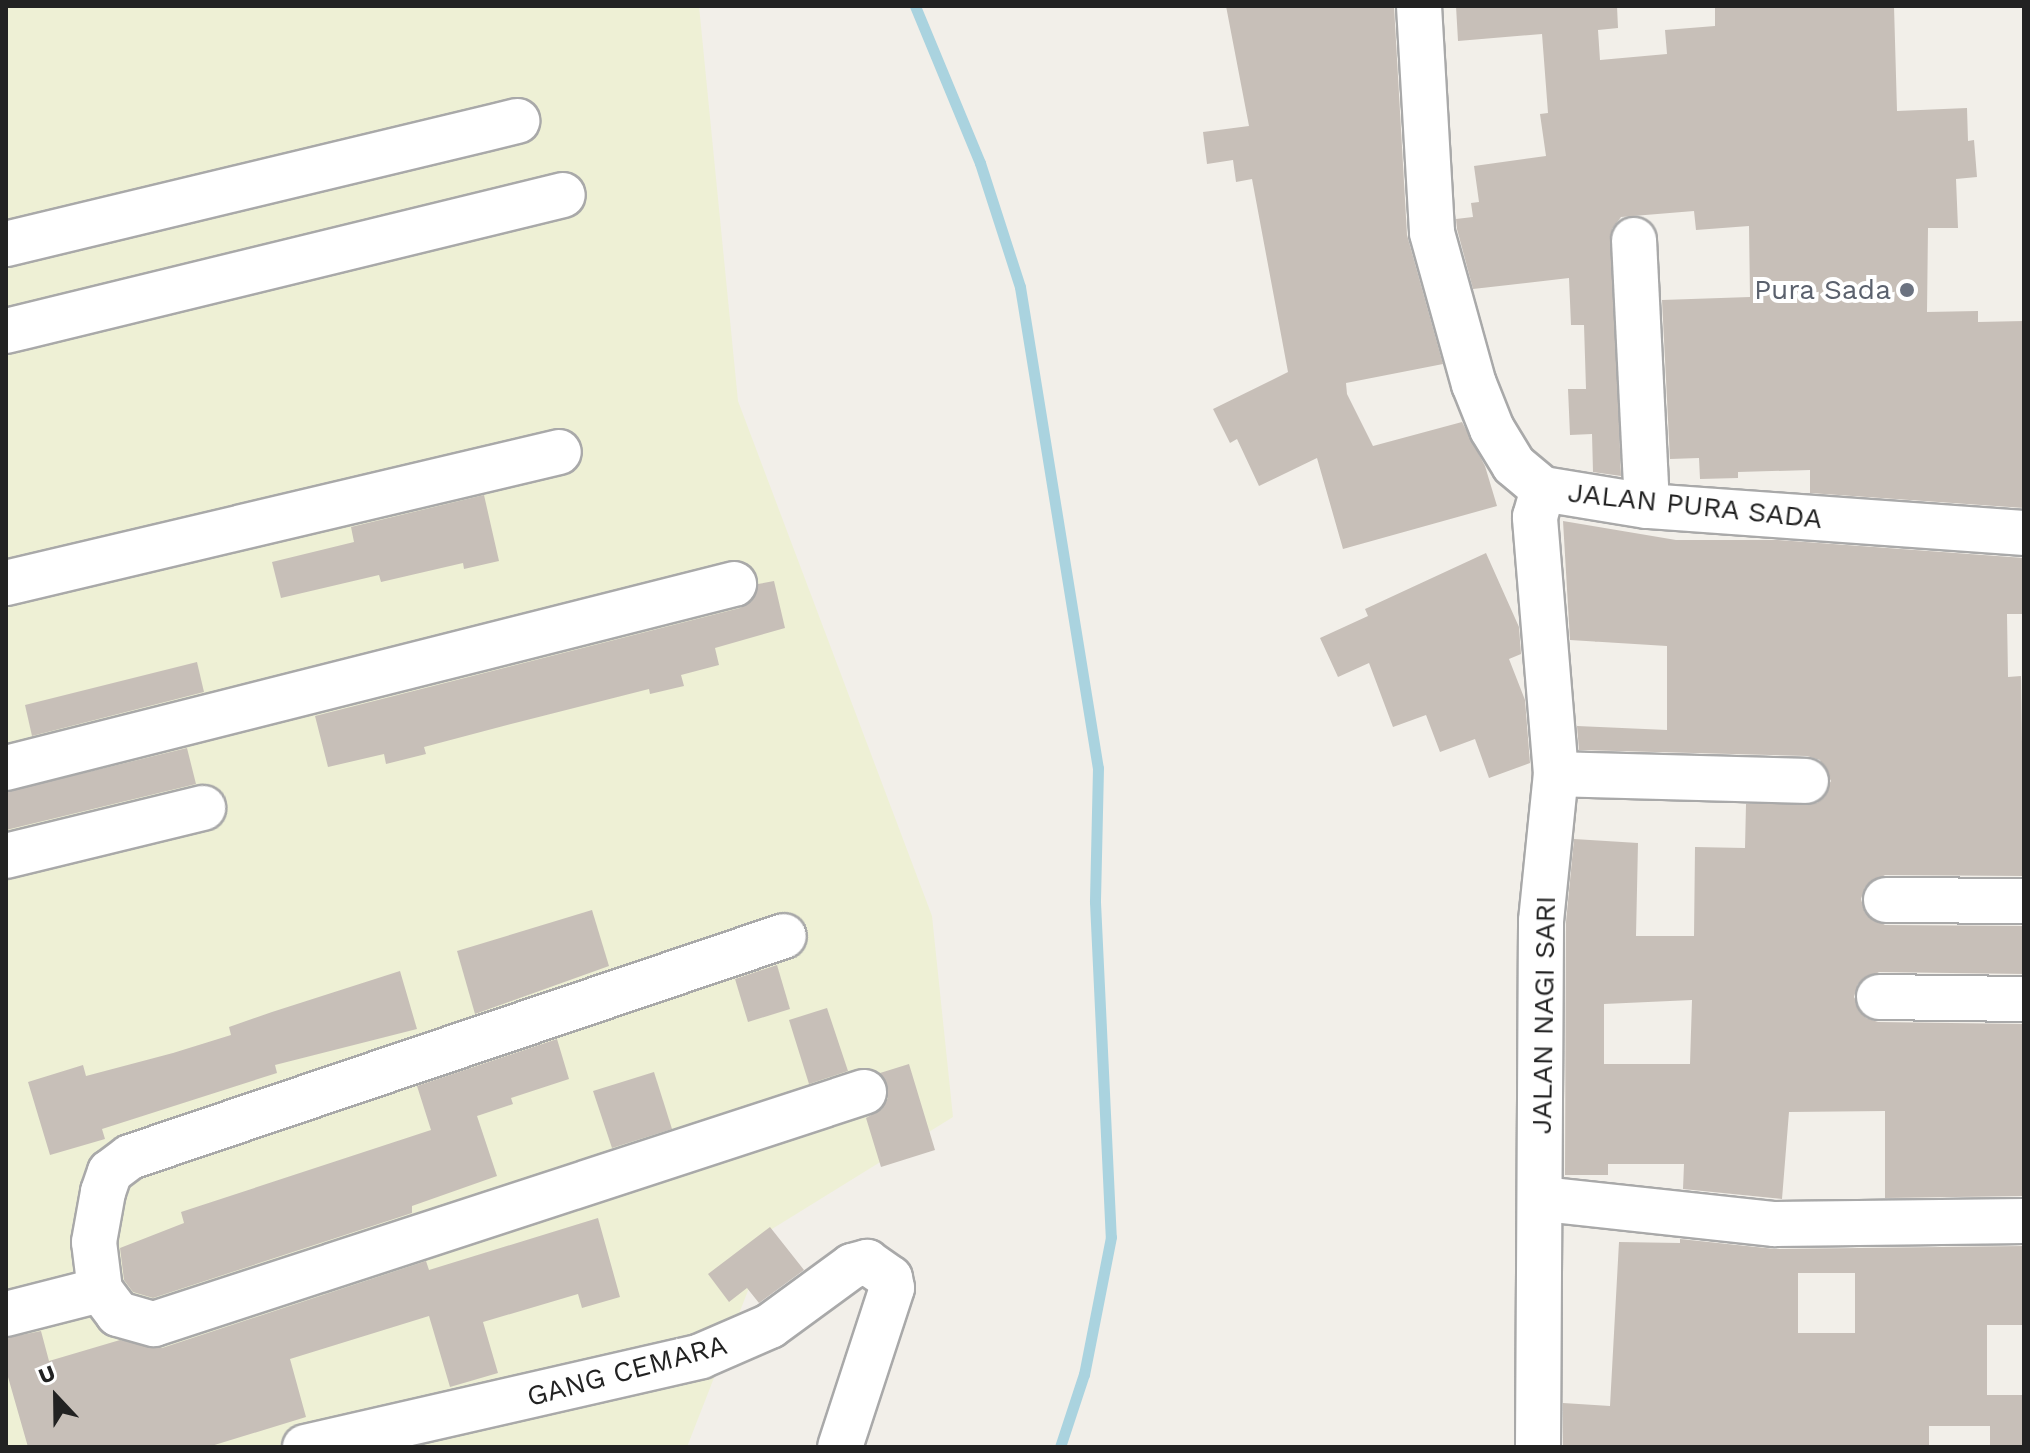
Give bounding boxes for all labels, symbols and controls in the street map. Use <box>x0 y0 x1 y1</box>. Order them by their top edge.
place label: Pura Sada <box>1753 273 1891 307</box>
marker: Pura Sada <box>1898 281 1916 299</box>
street label: JALAN PURA SADA <box>1566 476 1824 536</box>
street label: JALAN NAGI SARI <box>1525 895 1563 1135</box>
street label: GANG CEMARA <box>523 1328 731 1414</box>
north arrow <box>16 1357 96 1437</box>
text: U <box>35 1360 59 1389</box>

